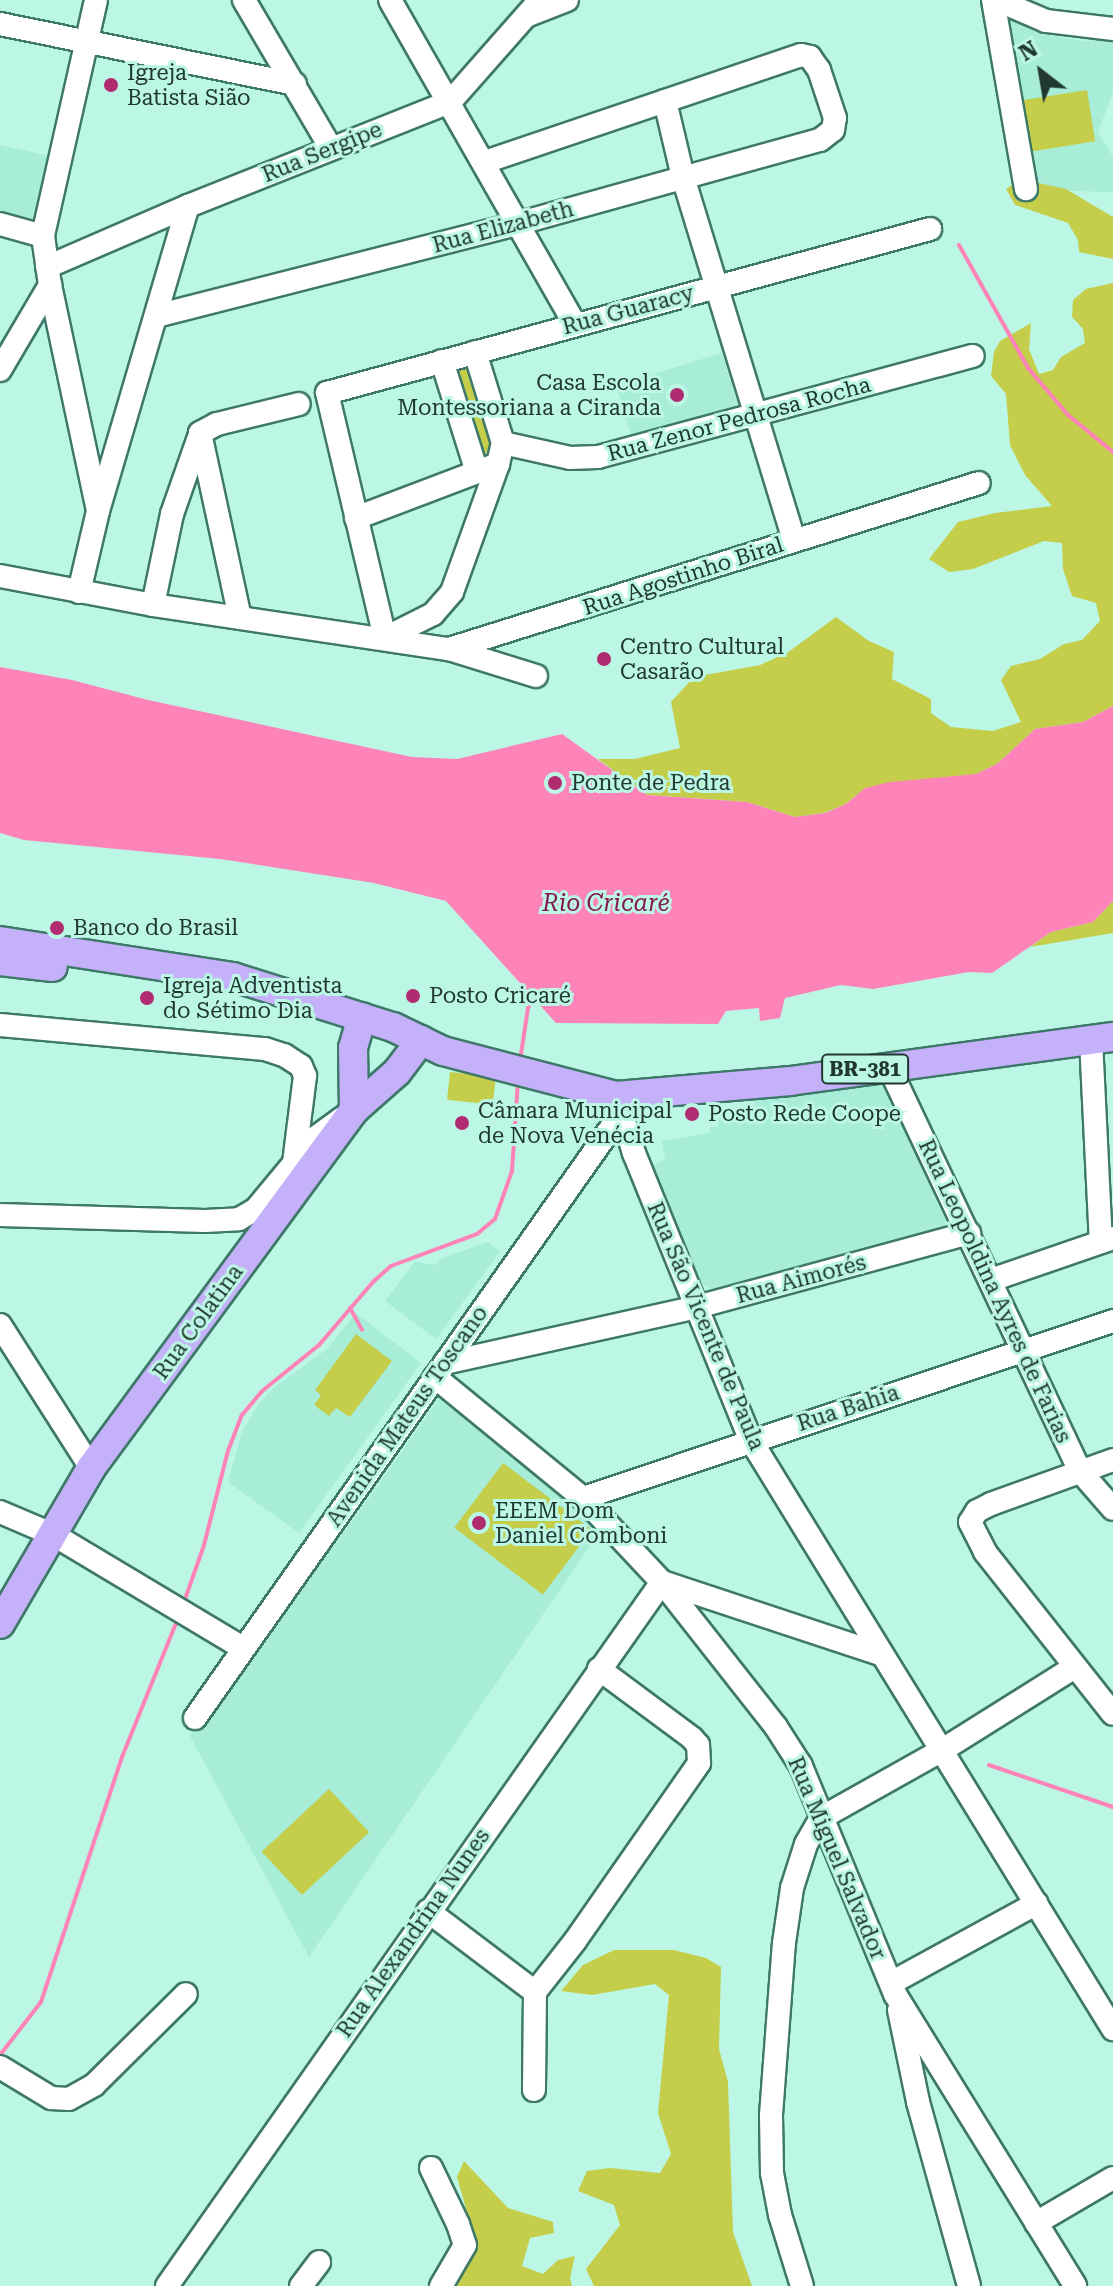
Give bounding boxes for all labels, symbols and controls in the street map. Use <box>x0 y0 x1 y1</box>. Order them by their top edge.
north arrow <box>1001 32 1081 112</box>
text: N <box>1015 36 1042 66</box>
place label: Igreja Batista Sião <box>127 59 251 110</box>
marker: Igreja Batista Sião <box>102 76 120 94</box>
street label: Rua Sergipe <box>258 116 386 188</box>
street label: Rua Elizabeth <box>430 195 576 259</box>
street label: Rua Guaracy <box>559 280 697 340</box>
place label: Casa Escola Montessoriana a Ciranda <box>397 369 661 420</box>
street label: Rua Zenor Pedrosa Rocha <box>605 371 873 467</box>
marker: Casa Escola Montessoriana a Ciranda <box>668 386 686 404</box>
street label: Rua Agostinho Biral <box>579 531 787 621</box>
place label: Centro Cultural Casarão <box>620 633 784 684</box>
marker: Centro Cultural Casarão <box>595 650 613 668</box>
place label: Ponte de Pedra <box>571 770 730 796</box>
marker: Ponte de Pedra <box>546 774 564 792</box>
water label: Rio Cricaré <box>542 890 670 918</box>
place label: Banco do Brasil <box>73 915 238 941</box>
marker: Banco do Brasil <box>48 919 66 937</box>
place label: Igreja Adventista do Sétimo Dia <box>163 972 342 1024</box>
place label: Posto Cricaré <box>429 983 571 1009</box>
marker: Posto Cricaré <box>404 987 422 1005</box>
marker: Igreja Adventista do Sétimo Dia <box>138 989 156 1007</box>
road number: BR-381 <box>821 1053 909 1085</box>
place label: Câmara Municipal de Nova Venécia <box>478 1097 672 1148</box>
place label: Posto Rede Coope <box>708 1101 901 1127</box>
marker: Posto Rede Coope <box>683 1105 701 1123</box>
marker: Câmara Municipal de Nova Venécia <box>453 1114 471 1132</box>
street label: Rua Leopoldina Ayres de Farias <box>913 1135 1077 1447</box>
street label: Rua São Vicente de Paula <box>642 1198 770 1454</box>
street label: Rua Aimorés <box>733 1249 869 1309</box>
street label: Rua Colatina <box>148 1260 248 1384</box>
street label: Avenida Mateus Toscano <box>321 1301 493 1531</box>
street label: Rua Bahia <box>794 1379 902 1437</box>
place label: EEEM Dom Daniel Comboni <box>495 1497 667 1548</box>
marker: EEEM Dom Daniel Comboni <box>470 1514 488 1532</box>
street label: Rua Miguel Salvador <box>782 1753 892 1963</box>
street label: Rua Alexandrina Nunes <box>331 1824 495 2042</box>

